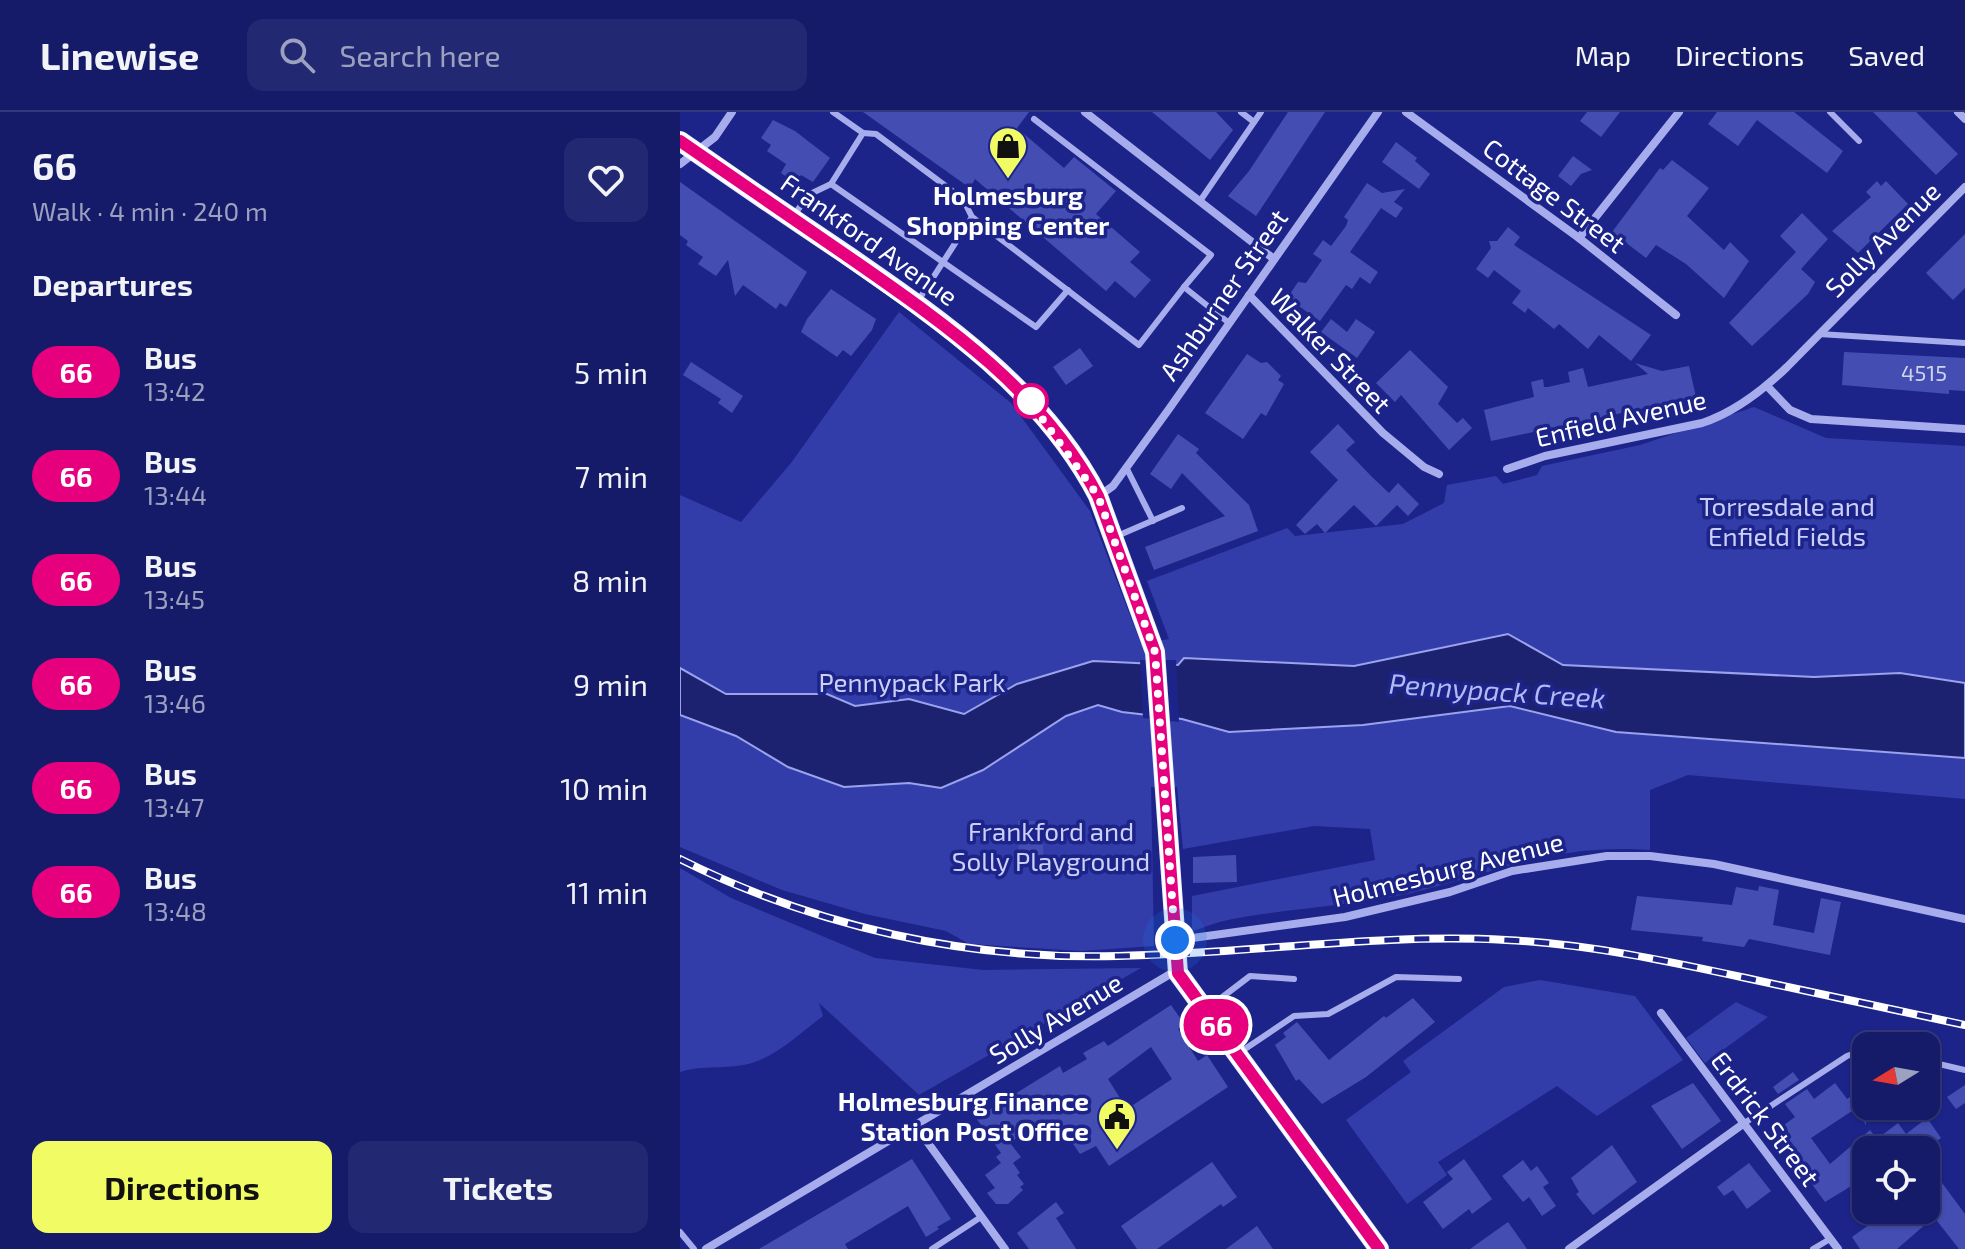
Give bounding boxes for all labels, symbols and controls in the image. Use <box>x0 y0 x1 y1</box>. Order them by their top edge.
search box <box>247 19 807 91</box>
text: Linewise <box>40 32 199 78</box>
icon: search <box>275 33 319 77</box>
text: Search here <box>339 37 501 73</box>
text: Map <box>1575 38 1631 72</box>
text: Directions <box>1675 38 1804 72</box>
text: Saved <box>1848 38 1925 72</box>
shop icon: Holmesburg Shopping Center <box>987 125 1029 180</box>
street label: Cottage Street <box>1478 131 1632 258</box>
button: heart <box>564 138 648 222</box>
text: 66 <box>32 142 77 188</box>
street label: Frankford Avenue <box>776 166 964 311</box>
street label: Solly Avenue <box>1818 175 1946 303</box>
place label: Holmesburg Shopping Center <box>907 179 1109 240</box>
text: Walk · 4 min · 240 m <box>32 195 268 226</box>
street label: Ashburner Street <box>1152 203 1293 386</box>
text: Departures <box>32 266 193 302</box>
street label: Walker Street <box>1264 281 1398 419</box>
text: Bus <box>144 339 197 375</box>
text: 5 min <box>574 354 648 390</box>
text: 66 <box>59 355 93 389</box>
house number: 4515 <box>1901 359 1947 385</box>
text: 13:42 <box>144 375 206 406</box>
street label: Enfield Avenue <box>1532 383 1709 452</box>
unlabelled marker <box>1014 384 1048 418</box>
text: Bus <box>144 443 197 479</box>
text: 7 min <box>575 458 648 494</box>
text: 66 <box>59 459 93 493</box>
text: 13:44 <box>144 479 207 510</box>
park label: Torresdale and Enfield Fields <box>1699 490 1875 551</box>
text: Bus <box>144 547 197 583</box>
text: 8 min <box>572 562 648 598</box>
text: 66 <box>59 563 93 597</box>
text: 13:45 <box>144 583 205 614</box>
text: Bus <box>144 651 197 687</box>
water label: Pennypack Creek <box>1388 665 1606 715</box>
text: 9 min <box>573 666 648 702</box>
park label: Pennypack Park <box>818 666 1006 697</box>
text: 66 <box>59 667 93 701</box>
text: 13:46 <box>144 687 206 718</box>
text: Bus <box>144 755 197 791</box>
text: 10 min <box>560 770 648 806</box>
text: 66 <box>59 771 93 805</box>
text: 13:47 <box>144 791 204 822</box>
park label: Frankford and Solly Playground <box>952 815 1150 876</box>
street label: Holmesburg Avenue <box>1329 825 1566 912</box>
text: Bus <box>144 859 197 895</box>
text: 11 min <box>566 874 648 910</box>
text: 66 <box>59 875 93 909</box>
text: 13:48 <box>144 895 207 926</box>
your location <box>1155 920 1195 960</box>
street label: Solly Avenue <box>983 966 1127 1070</box>
line badge: 66 <box>1180 999 1252 1051</box>
text: 66 <box>1199 1008 1233 1042</box>
north arrow <box>1852 1032 1940 1120</box>
map controls <box>1852 1032 1940 1224</box>
street label: Erdrick Street <box>1706 1045 1827 1191</box>
place label: Holmesburg Finance Station Post Office <box>838 1085 1089 1146</box>
public building icon: Holmesburg Finance Station Post Office <box>1096 1096 1138 1151</box>
button: locate <box>1852 1136 1940 1224</box>
button: Directions <box>32 1141 332 1233</box>
button: Tickets <box>348 1141 648 1233</box>

